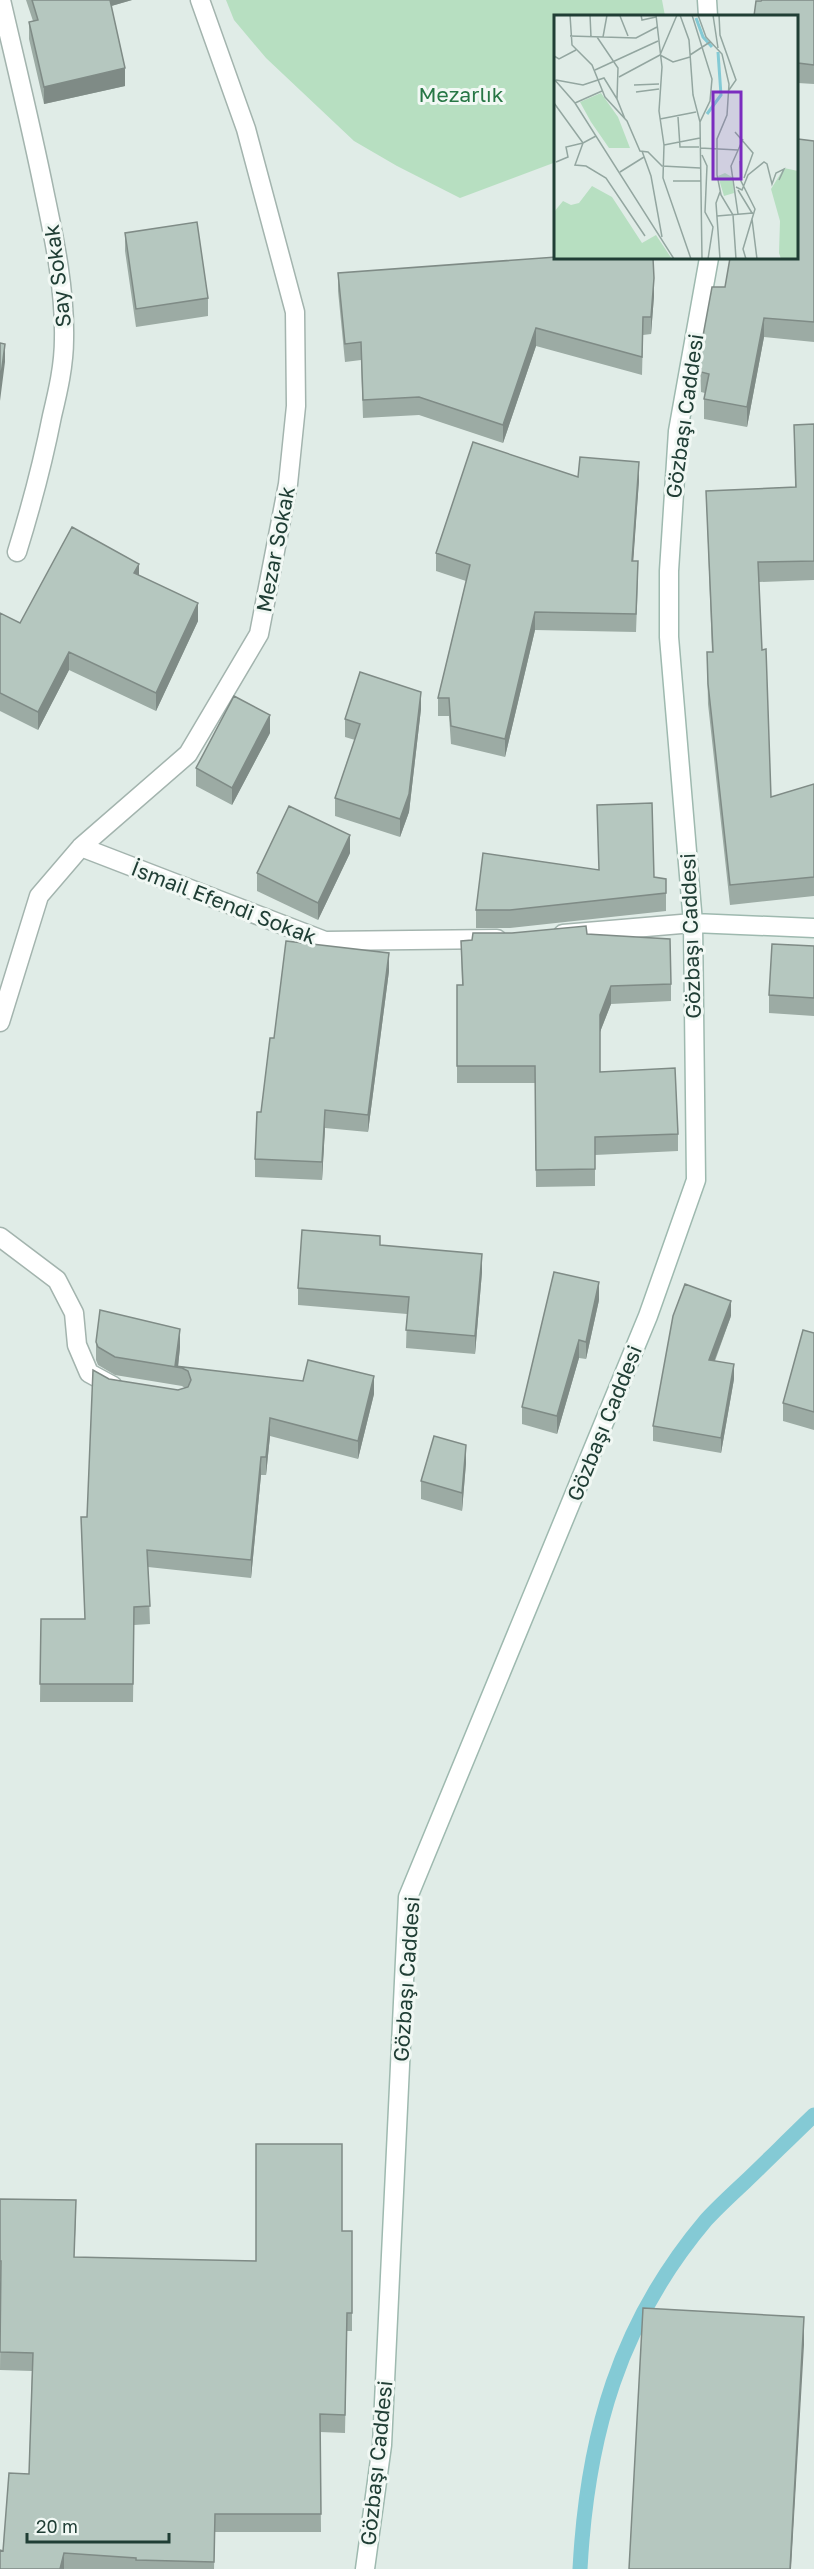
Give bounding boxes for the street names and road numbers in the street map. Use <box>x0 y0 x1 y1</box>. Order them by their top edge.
street label: Say Sokak <box>38 223 76 329</box>
street label: Gözbaşı Caddesi <box>660 332 708 500</box>
street label: Mezar Sokak <box>250 484 300 614</box>
street label: Gözbaşı Caddesi <box>674 853 706 1019</box>
street label: İsmail Efendi Sokak <box>128 855 320 949</box>
street label: Gözbaşı Caddesi <box>561 1341 647 1505</box>
street label: Gözbaşı Caddesi <box>387 1895 425 2063</box>
street label: Gözbaşı Caddesi <box>354 2379 398 2547</box>

